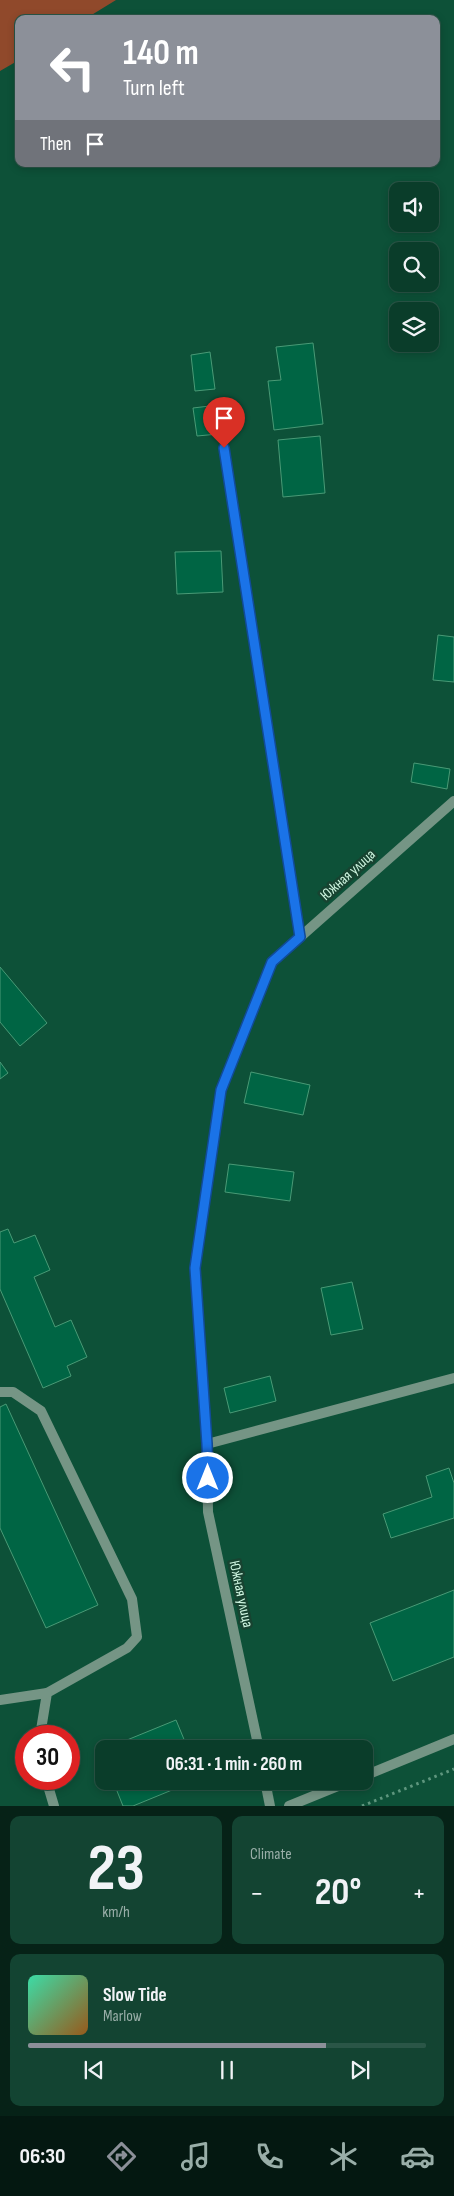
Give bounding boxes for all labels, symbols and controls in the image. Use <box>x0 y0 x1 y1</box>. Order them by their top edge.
text: 140 m <box>123 32 199 75</box>
icon: left <box>40 35 105 100</box>
text: Turn left <box>123 75 185 102</box>
icon: arrive <box>81 130 109 158</box>
text: Then <box>40 133 71 156</box>
map controls <box>389 182 439 352</box>
button: sound <box>389 182 439 232</box>
button: search <box>389 242 439 292</box>
button: layers <box>389 302 439 352</box>
pin <box>203 397 245 448</box>
icon: arrive <box>210 404 238 432</box>
street label: Южная улица <box>316 845 380 905</box>
position arrow <box>181 1451 233 1503</box>
street label: Южная улица <box>225 1559 257 1629</box>
speed limit sign: 30 <box>15 1725 80 1790</box>
text: 06:31 · 1 min · 260 m <box>166 1753 302 1776</box>
text: 23 <box>87 1831 145 1909</box>
text: Climate <box>250 1845 292 1864</box>
text: 20° <box>315 1870 361 1915</box>
text: − <box>250 1877 264 1910</box>
text: + <box>412 1877 426 1910</box>
text: km/h <box>102 1903 130 1922</box>
text: Slow Tide <box>103 1984 167 2007</box>
text: Marlow <box>103 2007 142 2026</box>
icon: previous <box>80 2056 108 2084</box>
icon: pause <box>213 2056 241 2084</box>
icon: next <box>346 2056 374 2084</box>
icon: directions <box>104 2139 139 2174</box>
icon: music <box>178 2139 213 2174</box>
icon: phone <box>252 2139 287 2174</box>
icon: climate <box>326 2139 361 2174</box>
icon: car <box>400 2139 435 2174</box>
text: 06:30 <box>19 2143 65 2170</box>

